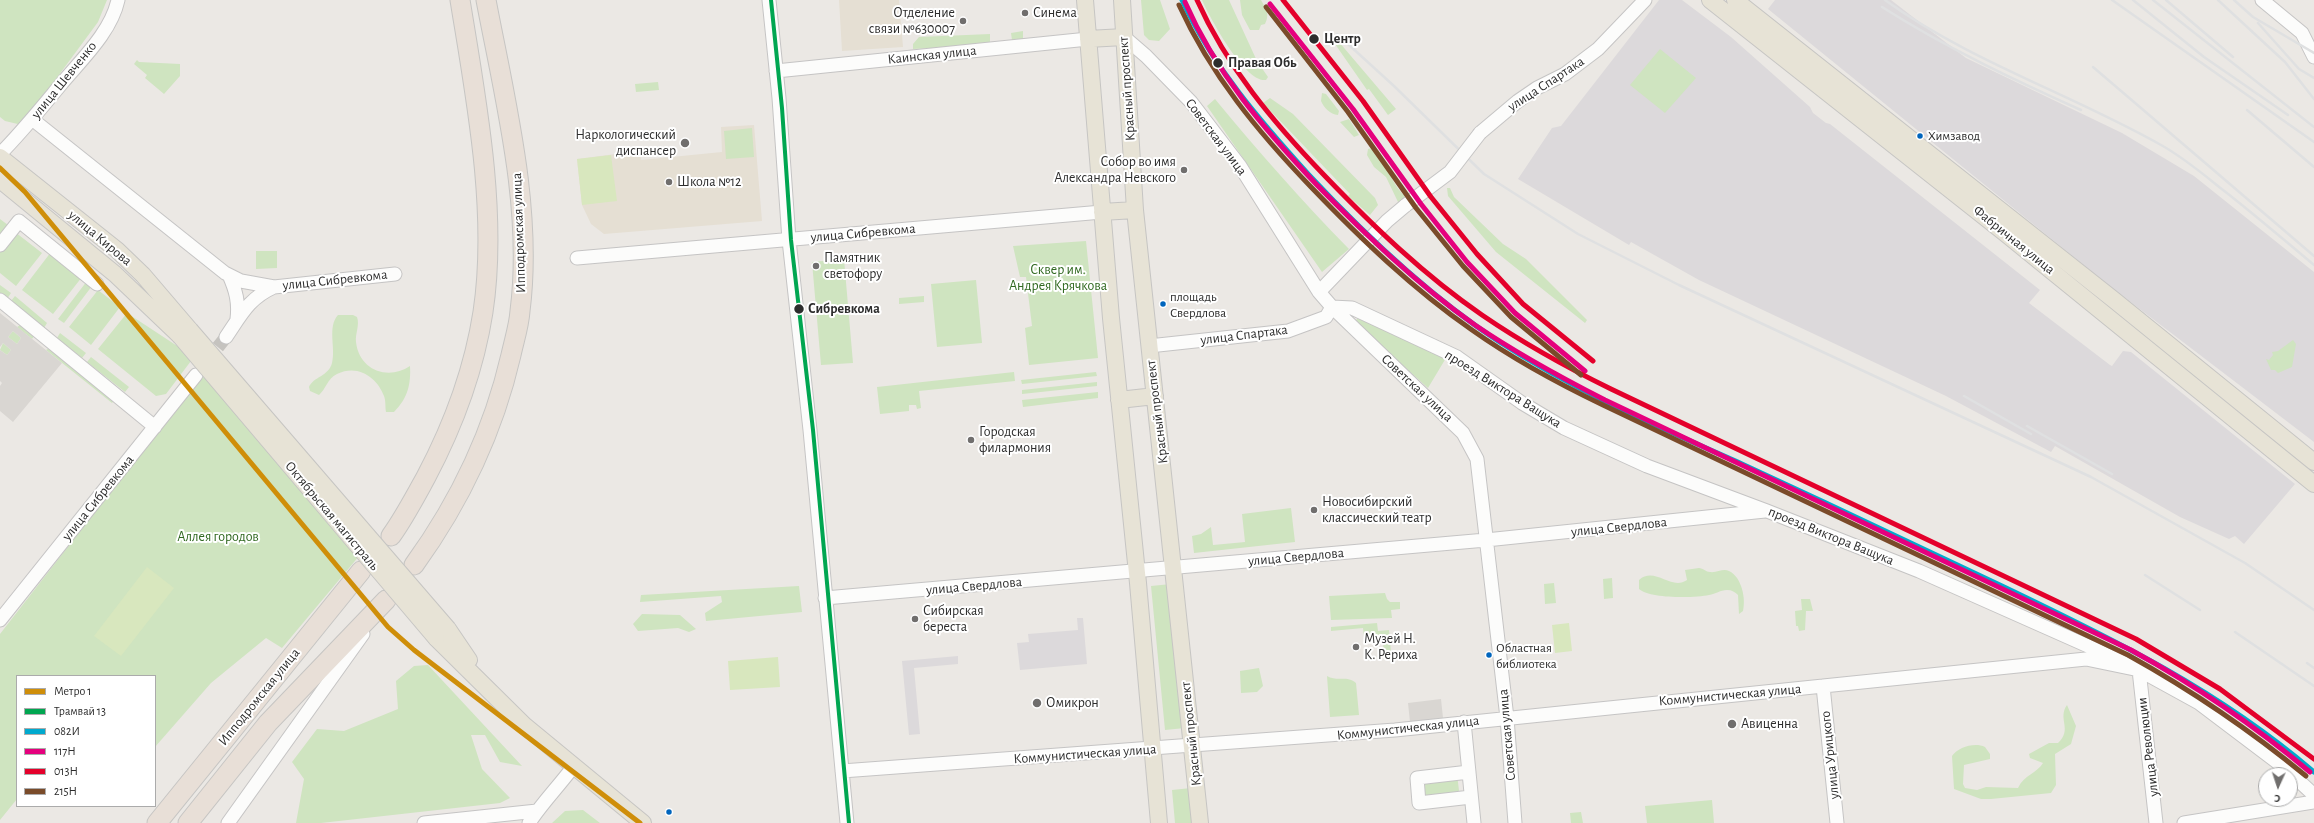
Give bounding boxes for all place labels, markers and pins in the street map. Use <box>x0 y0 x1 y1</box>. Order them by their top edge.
place label: Отделение связи №630007 <box>869 5 955 38</box>
place label: Синема <box>1033 5 1077 21</box>
marker: Синема <box>1020 8 1030 18</box>
marker: Отделение связи №630007 <box>958 16 968 26</box>
place label: Центр <box>1324 31 1361 47</box>
marker: Центр <box>1307 32 1321 46</box>
place label: Правая Обь <box>1228 55 1296 71</box>
marker: Правая Обь <box>1211 56 1225 70</box>
place label: Наркологический диспансер <box>575 127 676 160</box>
place label: Химзавод <box>1928 128 1980 144</box>
marker: Химзавод <box>1915 131 1925 141</box>
marker: Наркологический диспансер <box>679 137 691 149</box>
place label: Собор во имя Александра Невского <box>1054 154 1176 186</box>
marker: Собор во имя Александра Невского <box>1179 165 1189 175</box>
place label: Школа №12 <box>677 174 741 190</box>
marker: Школа №12 <box>664 177 674 187</box>
place label: Памятник светофору <box>824 250 882 282</box>
marker: Памятник светофору <box>811 261 821 271</box>
place label: площадь Свердлова <box>1170 289 1226 320</box>
marker: площадь Свердлова <box>1158 299 1168 309</box>
place label: Сибревкома <box>808 301 880 317</box>
marker: Сибревкома <box>792 302 806 316</box>
place label: Городская филармония <box>979 424 1051 456</box>
marker: Городская филармония <box>966 435 976 445</box>
place label: Новосибирский классический театр <box>1322 494 1432 526</box>
marker: Новосибирский классический театр <box>1309 505 1319 515</box>
place label: Сибирская береста <box>923 603 984 636</box>
marker: Сибирская береста <box>910 614 920 624</box>
place label: Музей Н. К. Рериха <box>1364 631 1418 664</box>
place label: Областная библиотека <box>1496 640 1557 671</box>
marker: Музей Н. К. Рериха <box>1351 642 1361 652</box>
marker: Областная библиотека <box>1484 650 1494 660</box>
place label: Омикрон <box>1046 695 1099 711</box>
marker: Омикрон <box>1031 697 1043 709</box>
place label: Авиценна <box>1741 716 1798 732</box>
marker: Авиценна <box>1726 718 1738 730</box>
unlabelled marker <box>664 807 674 817</box>

